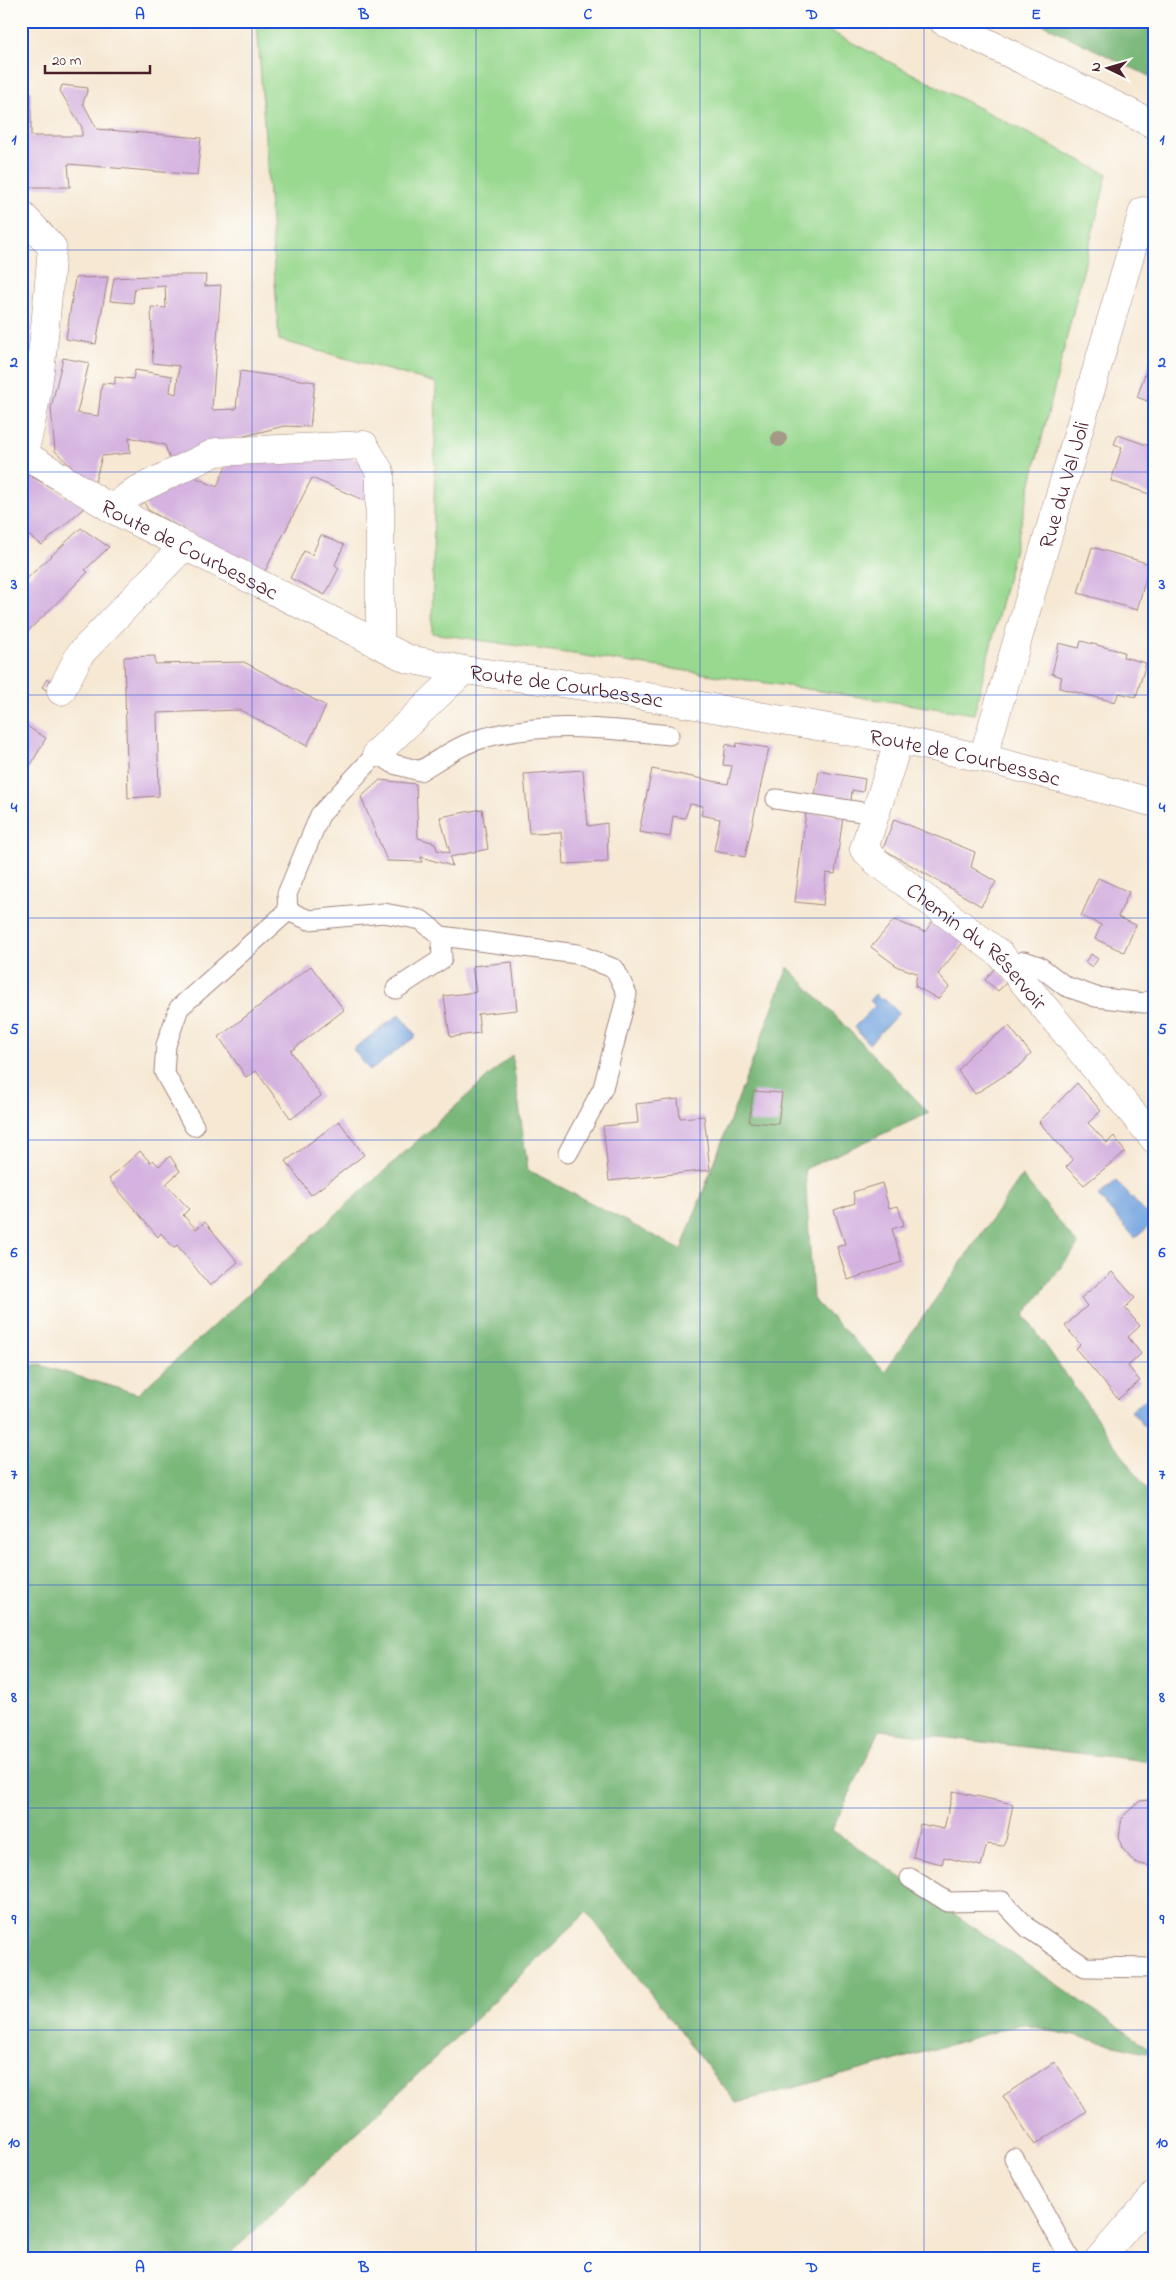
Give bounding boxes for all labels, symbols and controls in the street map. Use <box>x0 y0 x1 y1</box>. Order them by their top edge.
text: A <box>135 3 145 27</box>
text: B <box>358 3 370 27</box>
text: C <box>584 3 593 27</box>
text: D <box>805 3 818 27</box>
text: E <box>1031 3 1041 27</box>
scale bar <box>45 42 150 74</box>
north arrow <box>1084 42 1134 92</box>
text: 20 m <box>52 50 82 72</box>
text: N <box>1086 61 1107 73</box>
text: 1 <box>11 128 17 152</box>
text: 1 <box>1159 128 1165 152</box>
text: 2 <box>9 351 18 375</box>
text: 2 <box>1157 351 1166 375</box>
street label: Rue du Val Joli <box>1032 418 1100 553</box>
street label: Route de Courbessac <box>93 493 283 610</box>
text: 3 <box>10 573 18 597</box>
text: 3 <box>1158 573 1166 597</box>
street label: Route de Courbessac <box>468 658 665 718</box>
street label: Route de Courbessac <box>867 722 1064 797</box>
text: 4 <box>10 796 18 820</box>
text: 4 <box>1158 796 1166 820</box>
street label: Chemin du Réservoir <box>898 876 1054 1019</box>
text: 5 <box>9 1018 19 1042</box>
text: 5 <box>1157 1018 1167 1042</box>
text: 6 <box>9 1241 18 1265</box>
text: 6 <box>1157 1241 1166 1265</box>
text: 7 <box>11 1463 18 1487</box>
text: 7 <box>1159 1463 1166 1487</box>
text: 8 <box>10 1686 17 1710</box>
text: 8 <box>1158 1686 1165 1710</box>
text: 9 <box>11 1908 17 1932</box>
text: 9 <box>1159 1908 1165 1932</box>
text: 10 <box>8 2131 20 2155</box>
text: 10 <box>1156 2131 1168 2155</box>
text: A <box>135 2256 145 2280</box>
text: B <box>358 2256 370 2280</box>
text: C <box>584 2256 593 2280</box>
text: D <box>805 2256 818 2280</box>
text: E <box>1031 2256 1041 2280</box>

